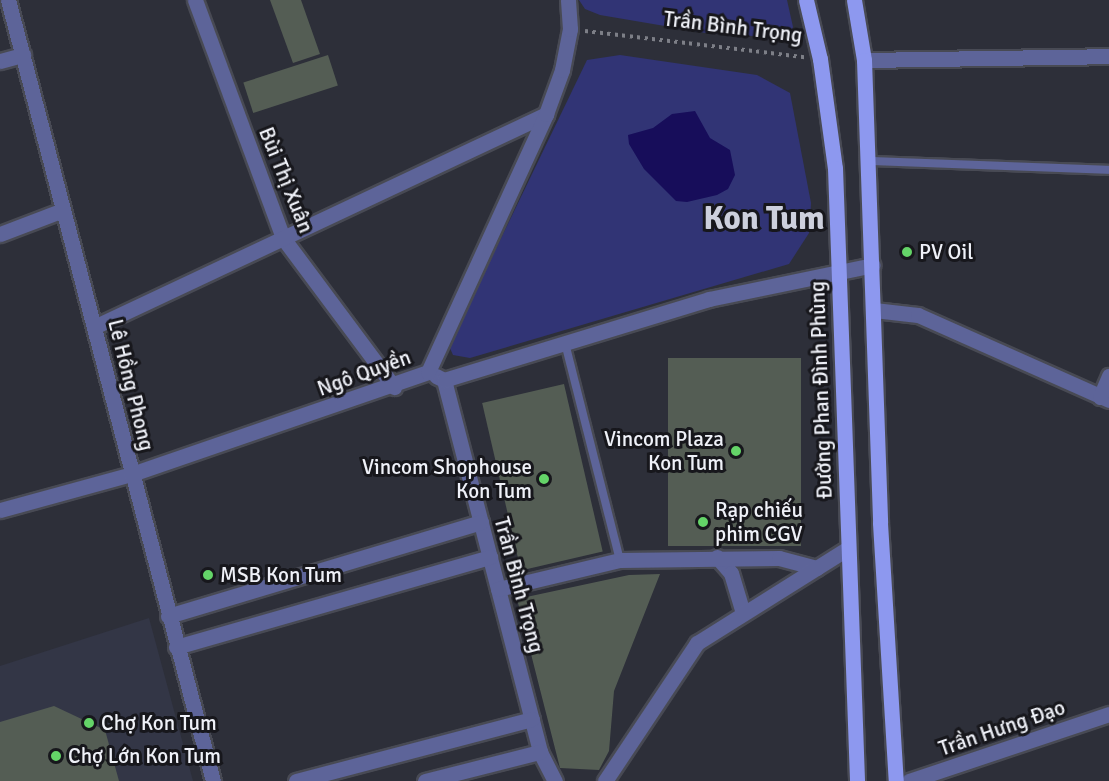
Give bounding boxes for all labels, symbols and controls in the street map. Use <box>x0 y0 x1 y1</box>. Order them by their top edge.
street label: Trần Bình Trọng <box>662 6 804 48</box>
street label: Bùi Thị Xuân <box>253 123 319 237</box>
district label: Kon Tum <box>703 199 825 239</box>
place label: PV Oil <box>919 239 973 265</box>
marker: PV Oil <box>900 245 914 259</box>
street label: Đường Phan Đình Phùng <box>805 281 837 499</box>
street label: Lê Hồng Phong <box>102 317 160 453</box>
street label: Ngô Quyền <box>314 344 414 402</box>
place label: Vincom Plaza Kon Tum <box>604 426 724 476</box>
marker: Vincom Plaza Kon Tum <box>729 444 743 458</box>
place label: Vincom Shophouse Kon Tum <box>362 454 532 504</box>
marker: Vincom Shophouse Kon Tum <box>537 472 551 486</box>
place label: Rạp chiếu phim CGV <box>715 497 803 547</box>
street label: Trần Bình Trọng <box>489 514 549 656</box>
marker: Rạp chiếu phim CGV <box>696 515 710 529</box>
place label: MSB Kon Tum <box>220 562 342 588</box>
marker: MSB Kon Tum <box>201 568 215 582</box>
street label: Trần Hưng Đạo <box>936 695 1068 761</box>
place label: Chợ Kon Tum <box>101 710 217 736</box>
marker: Chợ Kon Tum <box>82 716 96 730</box>
place label: Chợ Lớn Kon Tum <box>68 743 221 769</box>
marker: Chợ Lớn Kon Tum <box>49 749 63 763</box>

